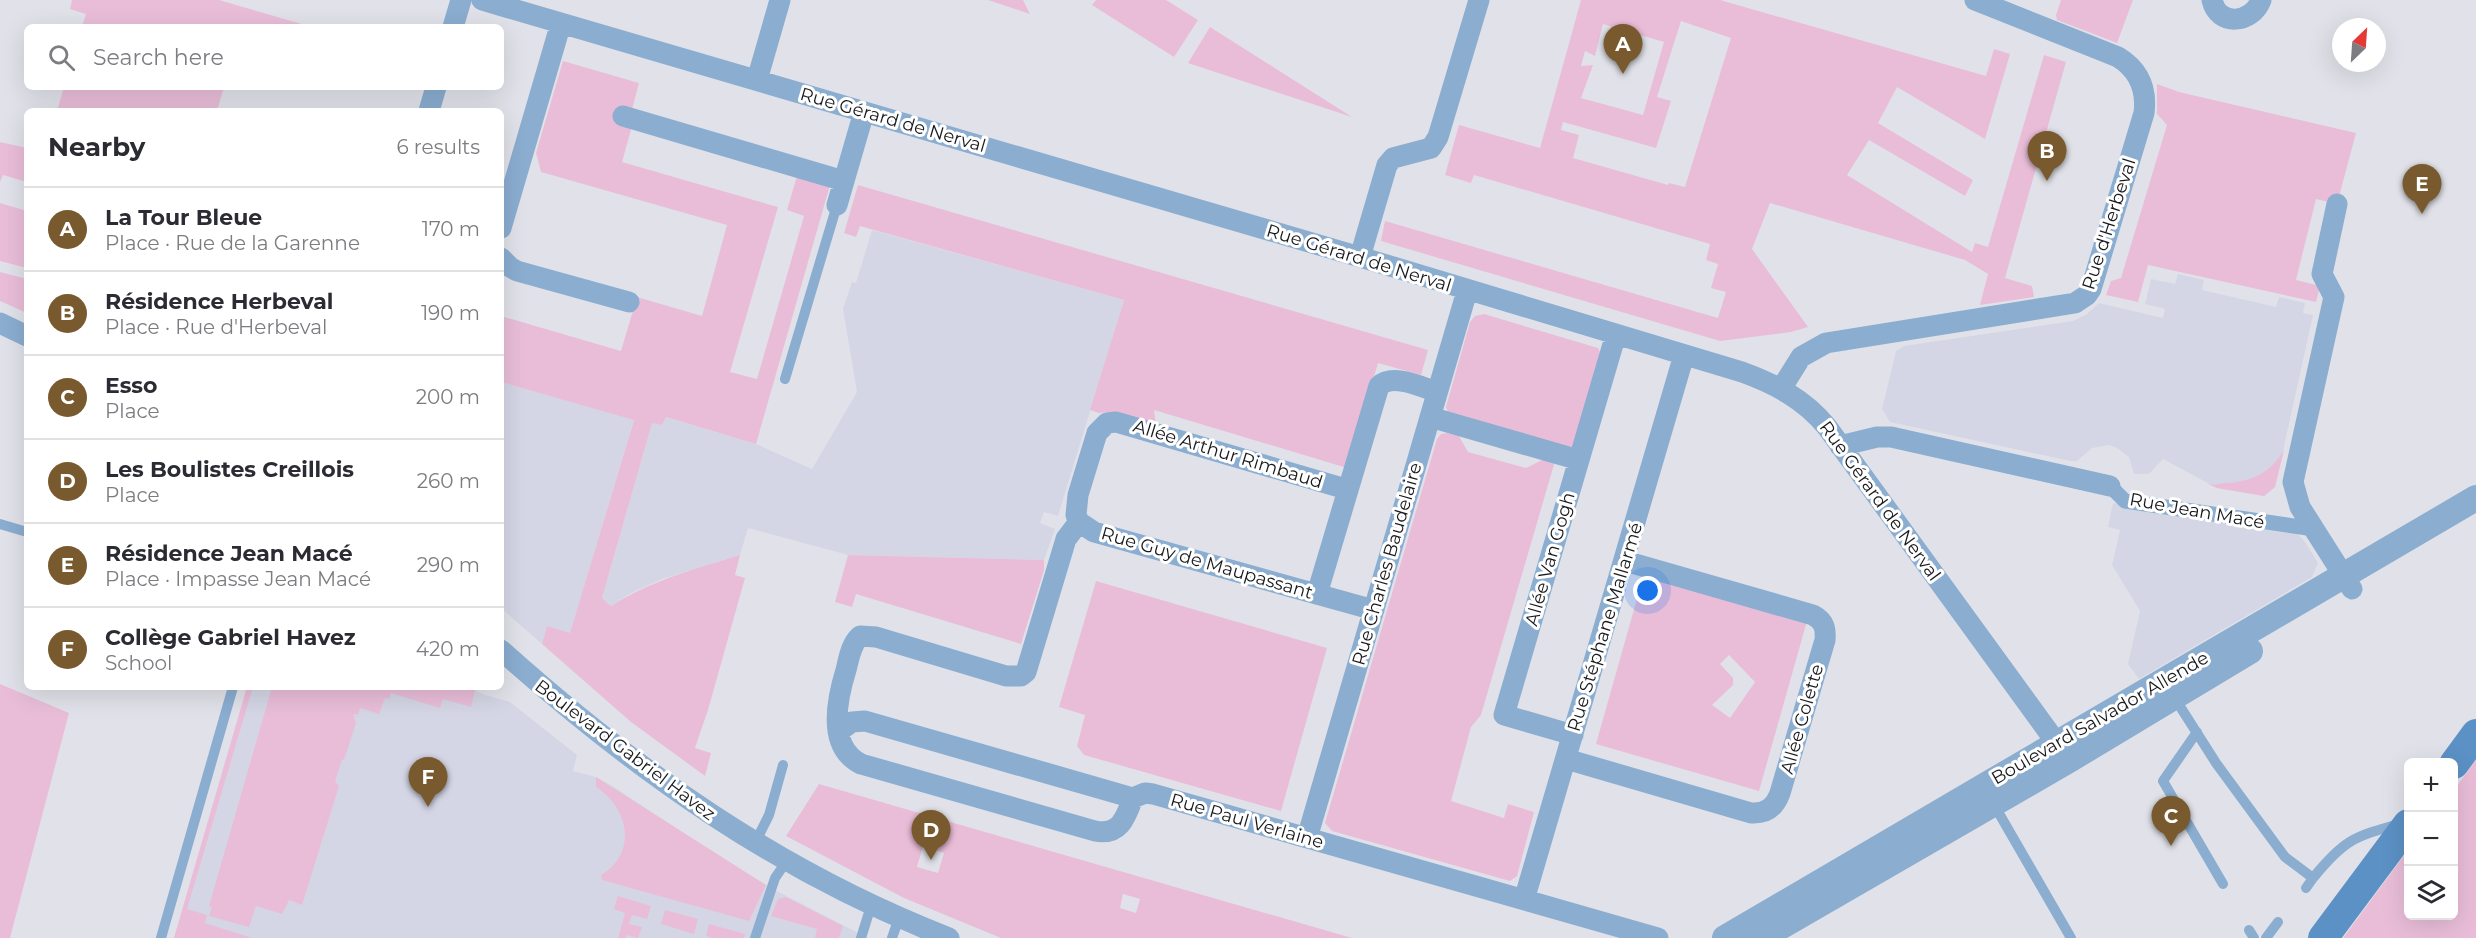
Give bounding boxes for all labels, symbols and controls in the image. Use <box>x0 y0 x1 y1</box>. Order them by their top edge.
north arrow <box>2332 18 2386 72</box>
search box <box>24 24 504 90</box>
pin: A <box>1604 25 1642 74</box>
icon: search <box>45 41 78 74</box>
text: Search here <box>93 44 224 71</box>
street label: Rue Gérard de Nerval <box>798 83 988 157</box>
text: Nearby <box>48 131 145 163</box>
pin: B <box>2028 132 2066 181</box>
text: 6 results <box>396 135 480 159</box>
street label: Rue d'Herbeval <box>2077 156 2141 292</box>
pin: E <box>2402 164 2442 214</box>
text: La Tour Bleue <box>105 204 262 231</box>
text: A <box>60 217 75 241</box>
text: 170 m <box>422 217 480 241</box>
street label: Rue Gérard de Nerval <box>1264 219 1454 297</box>
text: Place · Rue de la Garenne <box>105 231 360 255</box>
text: Résidence Herbeval <box>105 288 334 315</box>
text: B <box>60 301 75 325</box>
text: 190 m <box>421 301 480 325</box>
text: Place · Rue d'Herbeval <box>105 315 327 339</box>
text: Esso <box>105 372 157 399</box>
text: C <box>60 385 75 409</box>
text: 200 m <box>416 385 480 409</box>
text: Place <box>105 399 160 423</box>
street label: Allée Arthur Rimbaud <box>1131 415 1325 493</box>
street label: Rue Gérard de Nerval <box>1815 417 1945 585</box>
text: Les Boulistes Creillois <box>105 456 354 483</box>
street label: Rue Charles Baudelaire <box>1347 460 1427 668</box>
text: D <box>59 469 76 493</box>
text: 260 m <box>417 469 480 493</box>
text: Place <box>105 483 160 507</box>
street label: Rue Jean Macé <box>2128 488 2266 534</box>
street label: Allée Van Gogh <box>1520 490 1580 628</box>
street label: Rue Stéphane Mallarmé <box>1563 520 1647 734</box>
street label: Rue Guy de Maupassant <box>1099 522 1315 604</box>
text: Résidence Jean Macé <box>105 540 353 567</box>
text: E <box>61 553 74 577</box>
text: 290 m <box>417 553 480 577</box>
text: Place · Impasse Jean Macé <box>105 567 371 591</box>
your location <box>1633 576 1662 605</box>
text: Collège Gabriel Havez <box>105 624 356 651</box>
text: F <box>61 637 74 661</box>
text: 420 m <box>416 637 480 661</box>
street label: Boulevard Salvador Allende <box>1987 647 2213 789</box>
text: School <box>105 651 172 675</box>
street label: Allée Colette <box>1776 661 1828 776</box>
street label: Boulevard Gabriel Havez <box>531 675 719 825</box>
pin: F <box>408 758 448 807</box>
map controls <box>2404 758 2458 920</box>
button: + <box>2404 758 2458 812</box>
street label: Rue Paul Verlaine <box>1168 789 1326 853</box>
pin: C <box>2152 796 2190 846</box>
pin: D <box>912 810 950 860</box>
button: − <box>2404 812 2458 866</box>
button: layers <box>2404 866 2458 920</box>

